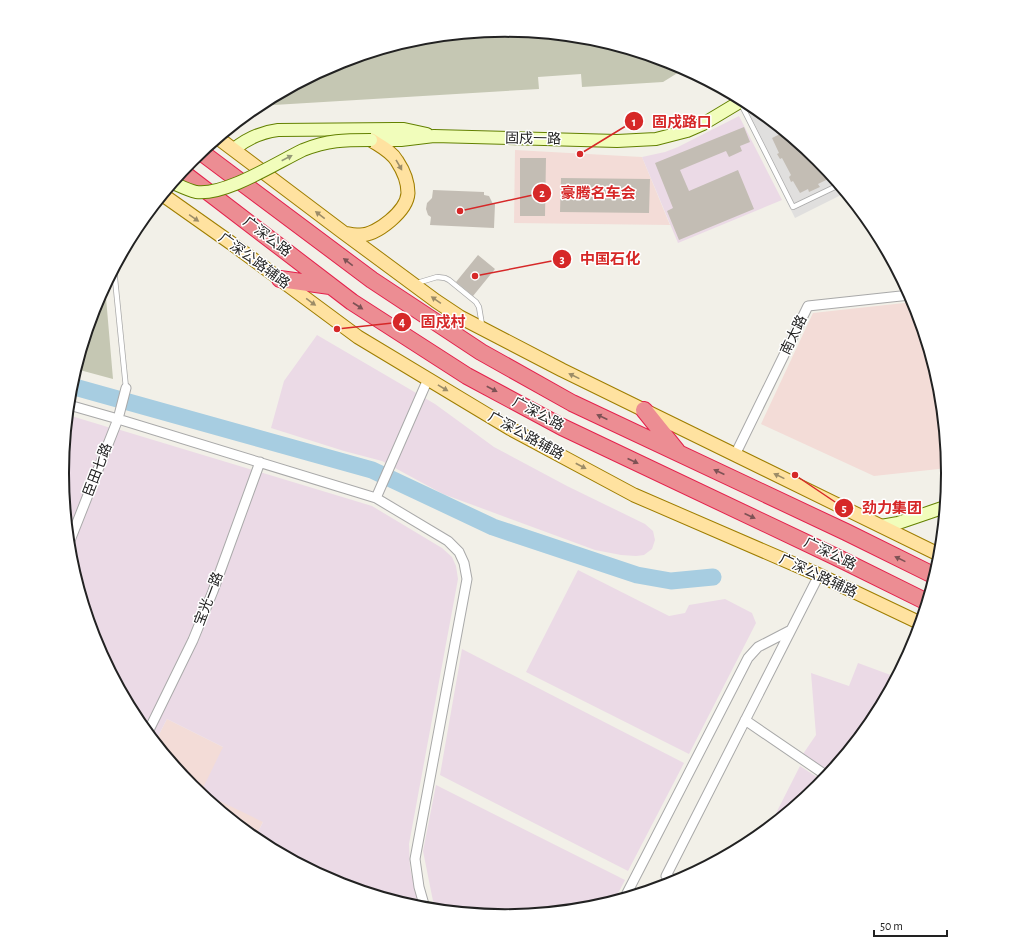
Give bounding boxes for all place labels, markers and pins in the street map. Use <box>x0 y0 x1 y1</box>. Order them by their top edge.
callout: 固戍路口 <box>624 108 720 135</box>
callout: 豪腾名车会 <box>532 180 643 207</box>
callout: 中国石化 <box>552 245 648 272</box>
callout: 固戍村 <box>392 308 473 335</box>
callout: 劲力集团 <box>834 495 930 522</box>

